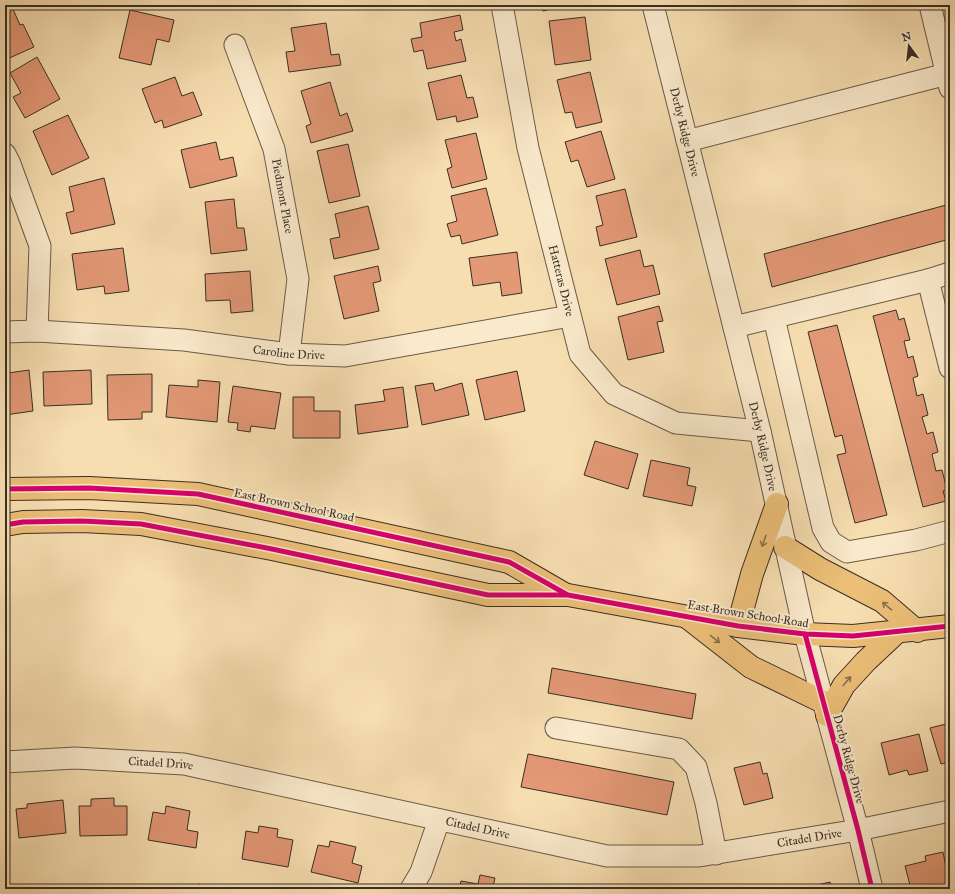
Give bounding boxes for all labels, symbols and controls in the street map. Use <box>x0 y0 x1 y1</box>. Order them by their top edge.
north arrow <box>889 26 929 66</box>
text: N <box>900 29 913 44</box>
street label: Derby Ridge Drive <box>667 86 703 178</box>
street label: Piedmont Place <box>269 158 296 235</box>
street label: Hatteras Drive <box>546 243 577 318</box>
street label: Caroline Drive <box>252 342 325 362</box>
street label: Derby Ridge Drive <box>746 400 780 493</box>
street label: East Brown School Road <box>233 485 355 525</box>
one-way arrow <box>759 535 767 547</box>
street label: East Brown School Road <box>686 598 810 630</box>
one-way arrow <box>882 601 893 610</box>
one-way arrow <box>710 635 721 643</box>
one-way arrow <box>843 676 852 687</box>
street label: Derby Ridge Drive <box>829 713 868 805</box>
street label: Citadel Drive <box>128 754 195 773</box>
street label: Citadel Drive <box>444 814 511 842</box>
street label: Citadel Drive <box>776 826 843 850</box>

